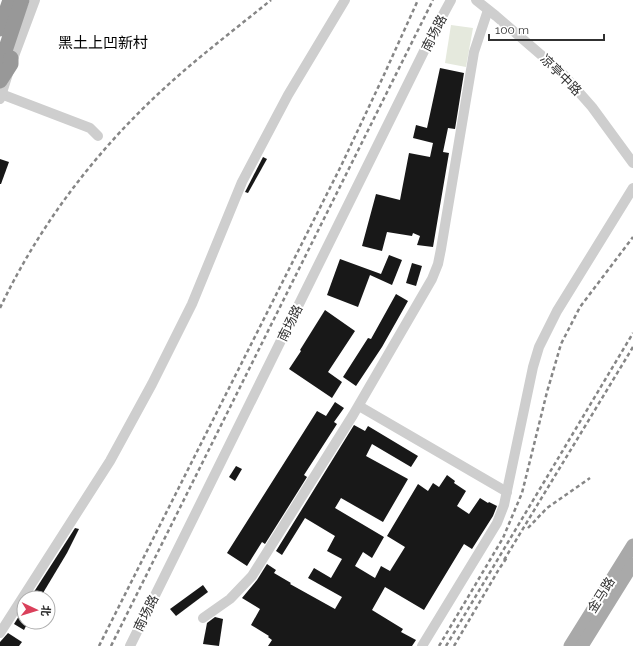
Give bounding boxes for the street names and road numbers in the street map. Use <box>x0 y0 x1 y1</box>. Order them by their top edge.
street label: 南场路 <box>418 12 450 54</box>
street label: 凉亭中路 <box>537 51 585 99</box>
street label: 南场路 <box>275 302 305 344</box>
street label: 金马路 <box>584 574 618 616</box>
street label: 南场路 <box>131 592 161 634</box>

